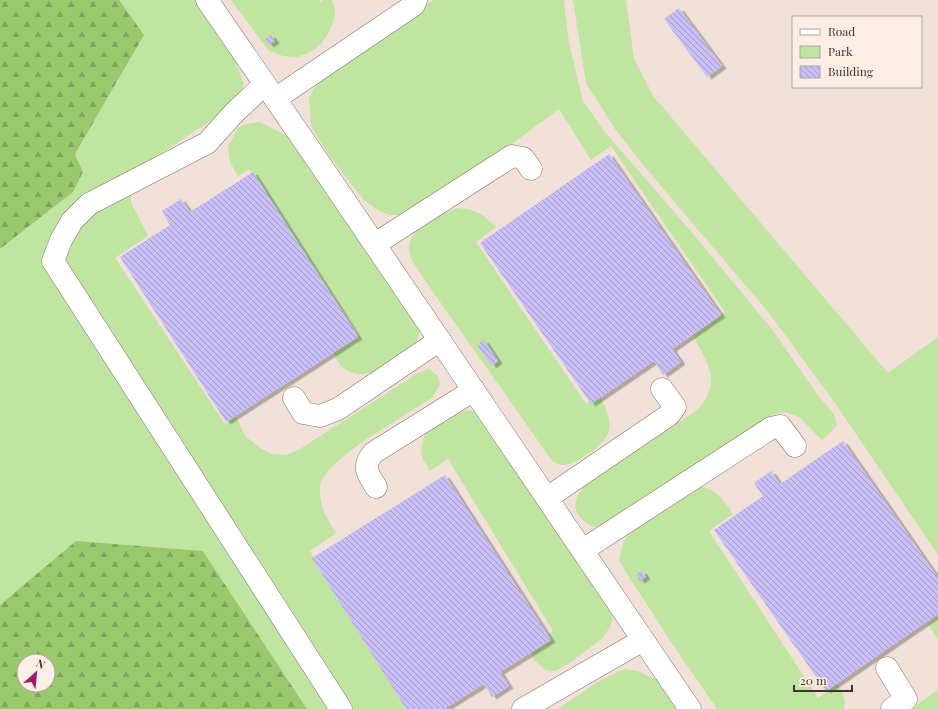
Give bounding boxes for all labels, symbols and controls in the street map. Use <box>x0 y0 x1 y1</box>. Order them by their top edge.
legend <box>792 16 922 88</box>
text: Road <box>828 23 855 39</box>
text: Park <box>828 43 853 59</box>
text: Building <box>828 63 874 79</box>
north arrow <box>16 653 56 693</box>
text: N <box>34 655 48 672</box>
scale bar <box>794 667 852 693</box>
text: 20 m <box>800 672 827 688</box>

